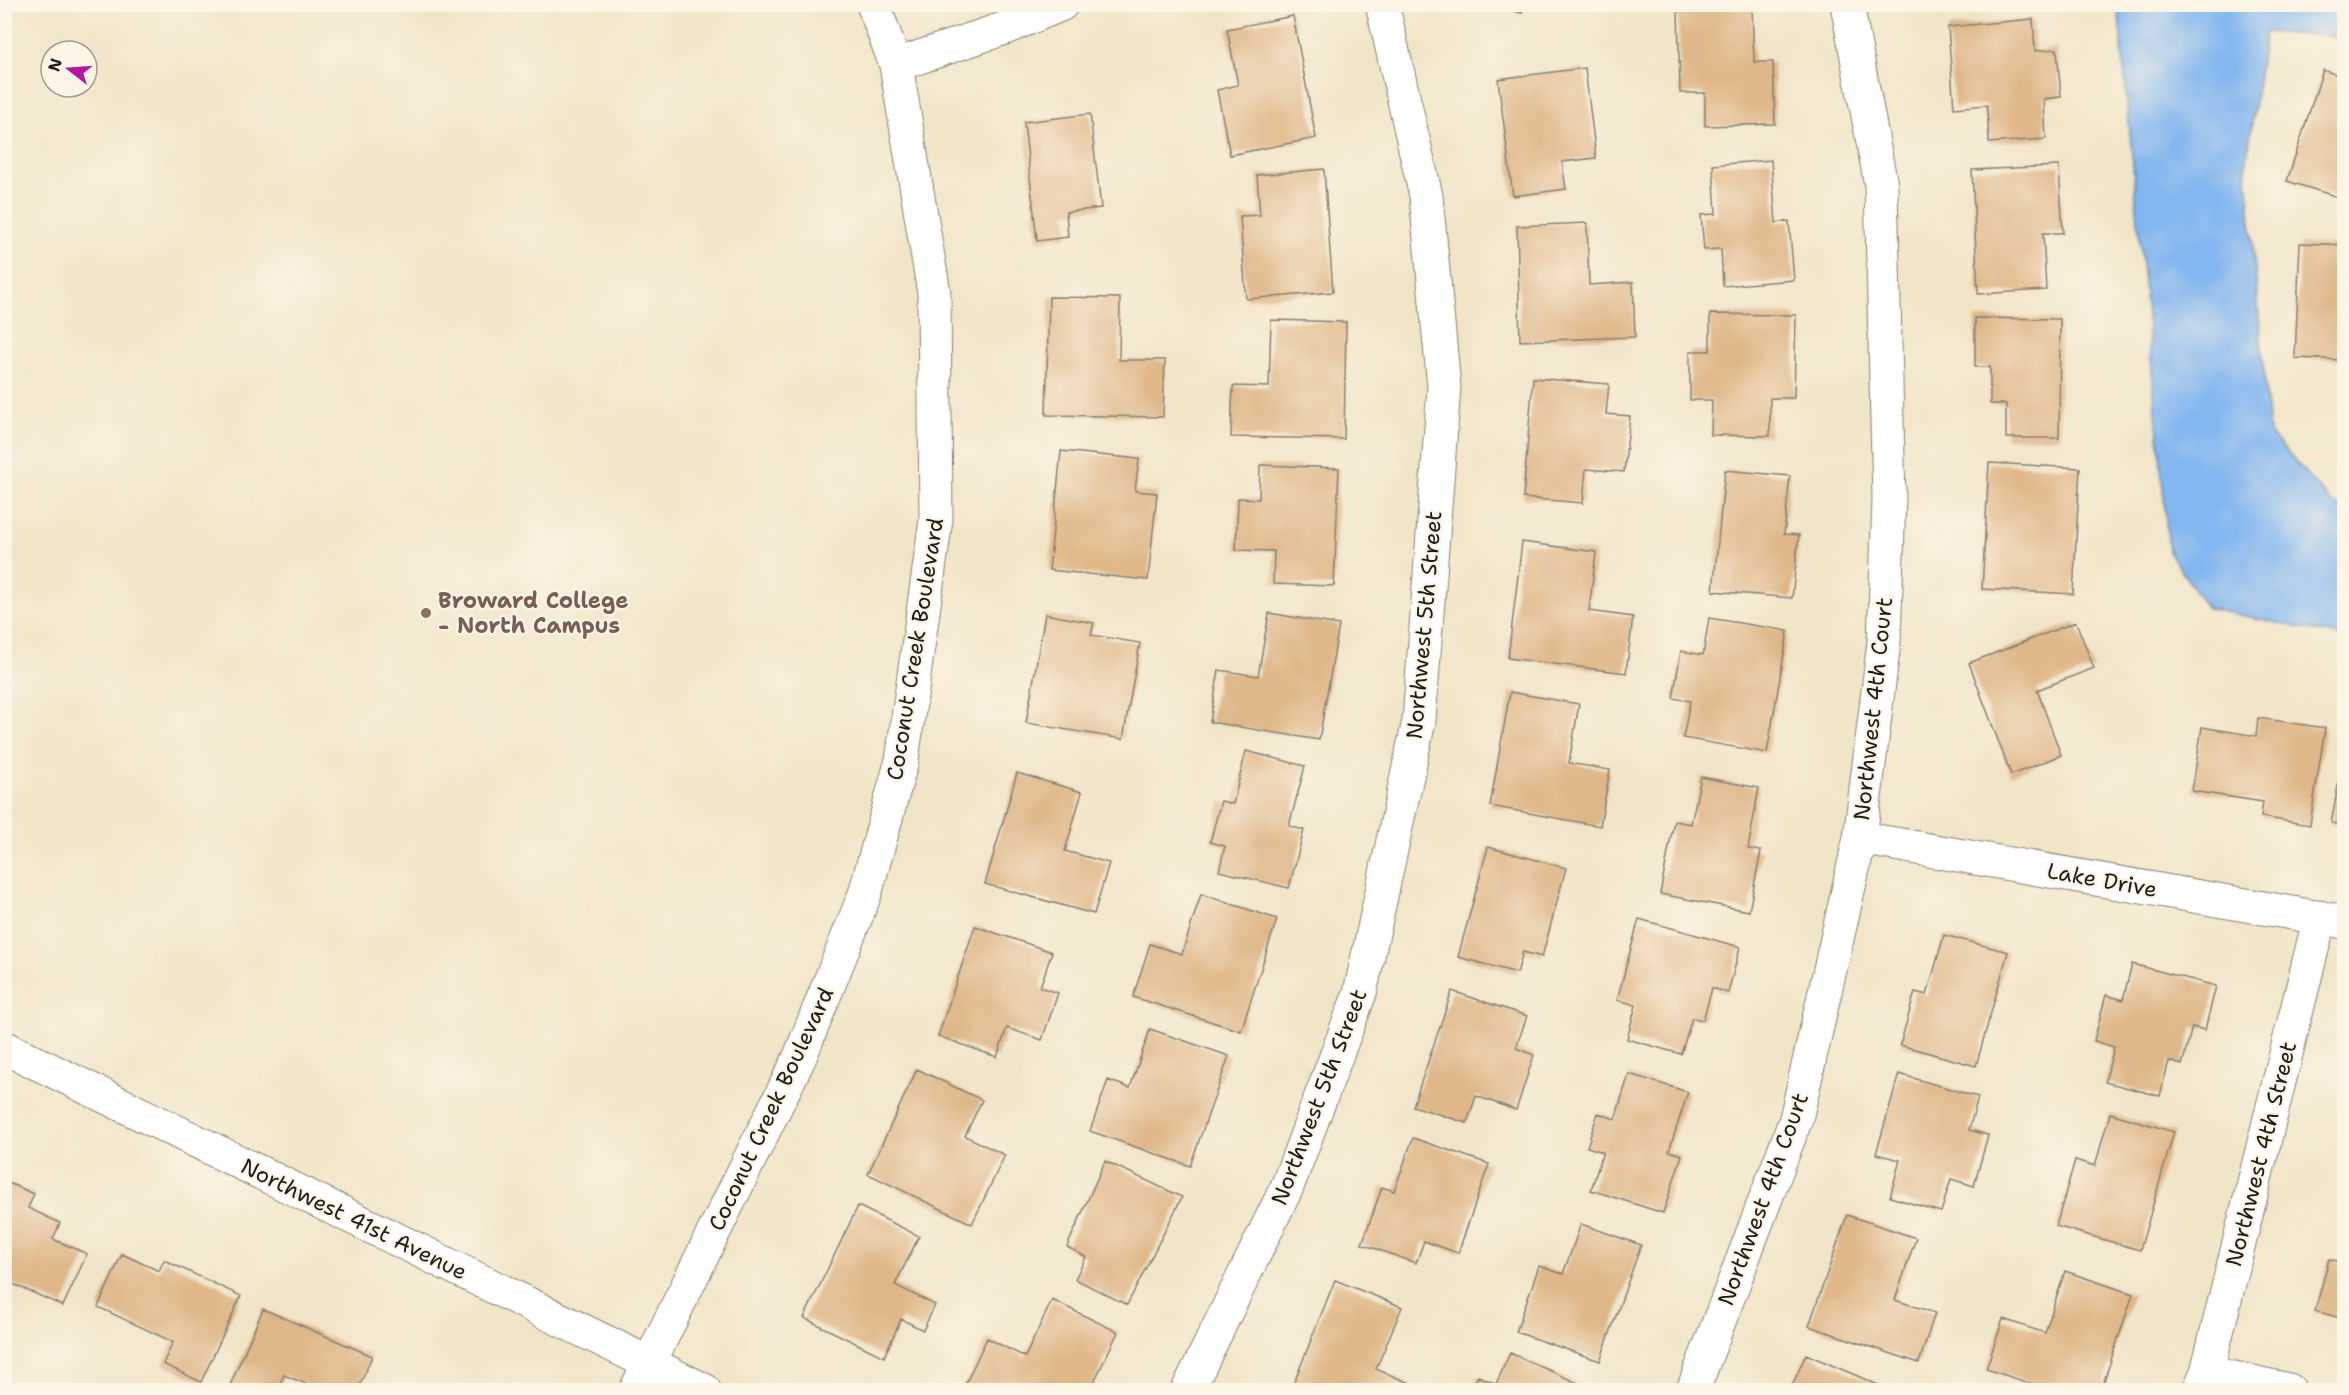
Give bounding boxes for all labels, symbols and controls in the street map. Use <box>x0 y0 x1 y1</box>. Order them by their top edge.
north arrow <box>39 39 99 99</box>
text: N <box>43 56 67 74</box>
street label: Northwest 5th Street <box>1400 510 1448 740</box>
street label: Coconut Creek Boulevard <box>880 516 950 782</box>
place label: Broward College - North Campus <box>438 586 629 640</box>
street label: Northwest 4th Court <box>1847 596 1899 822</box>
marker: Broward College - North Campus <box>419 606 433 620</box>
street label: Lake Drive <box>2045 856 2159 904</box>
street label: Coconut Creek Boulevard <box>702 983 840 1235</box>
street label: Northwest 5th Street <box>1264 985 1374 1209</box>
street label: Northwest 4th Street <box>2219 1038 2303 1270</box>
street label: Northwest 4th Court <box>1711 1089 1815 1309</box>
street label: Northwest 41st Avenue <box>236 1152 472 1286</box>

